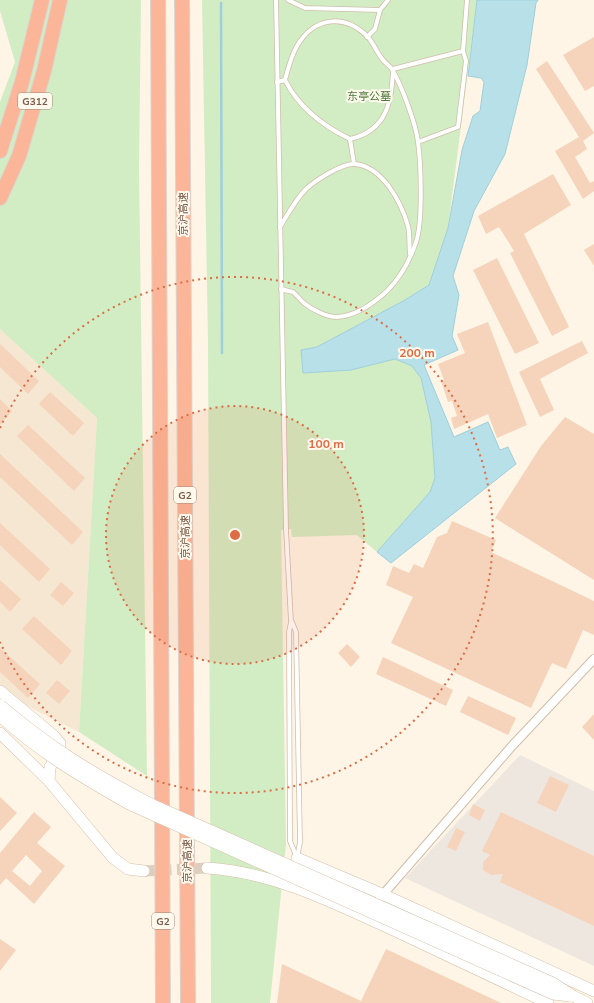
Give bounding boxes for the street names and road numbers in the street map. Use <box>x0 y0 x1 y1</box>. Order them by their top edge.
road number: G312 <box>18 93 52 109</box>
street label: 京沪高速 <box>176 192 191 236</box>
road number: G2 <box>174 487 196 503</box>
street label: 京沪高速 <box>178 515 193 559</box>
street label: 京沪高速 <box>180 839 195 883</box>
road number: G2 <box>152 913 174 929</box>

